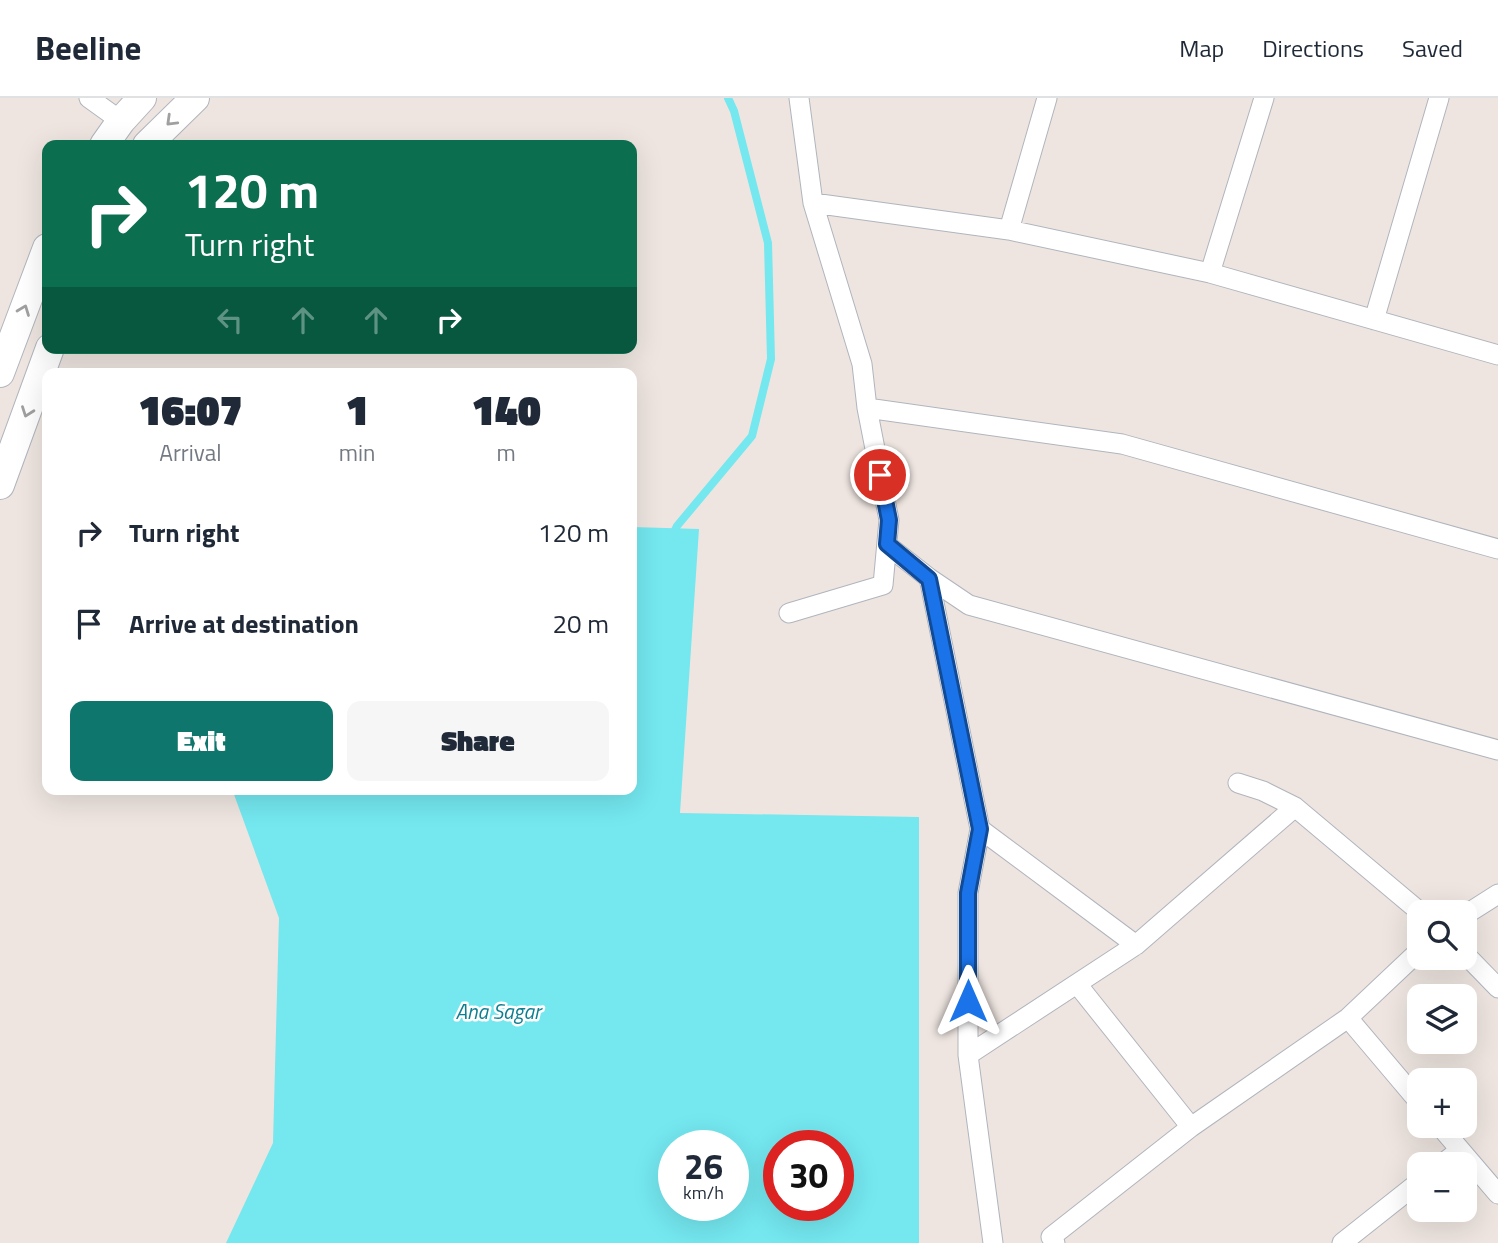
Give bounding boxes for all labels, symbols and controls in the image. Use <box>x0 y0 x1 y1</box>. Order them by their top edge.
text: Beeline <box>35 23 141 73</box>
text: Map <box>1179 30 1224 66</box>
text: Directions <box>1262 30 1364 66</box>
text: Saved <box>1402 30 1463 66</box>
one-way arrow <box>166 113 179 126</box>
text: 120 m <box>185 152 319 227</box>
icon: right <box>70 168 161 259</box>
text: Turn right <box>185 220 314 268</box>
icon: left <box>211 301 249 339</box>
icon: ahead <box>284 301 322 339</box>
icon: ahead <box>357 301 395 339</box>
icon: right <box>430 301 468 339</box>
one-way arrow <box>15 305 29 317</box>
text: 16:07 <box>138 377 243 441</box>
text: 1 <box>346 377 369 441</box>
text: 140 <box>472 377 541 441</box>
one-way arrow <box>21 406 35 418</box>
text: Arrival <box>159 435 222 470</box>
text: min <box>339 435 375 470</box>
text: m <box>497 435 516 470</box>
pin <box>850 445 910 505</box>
icon: arrive <box>861 456 899 494</box>
text: Turn right <box>129 513 240 552</box>
text: 120 m <box>538 513 609 552</box>
icon: right <box>70 514 108 552</box>
text: Arrive at destination <box>129 604 359 643</box>
text: 20 m <box>552 604 609 643</box>
icon: arrive <box>70 605 108 643</box>
button: Exit <box>70 701 333 781</box>
button: Share <box>347 701 609 781</box>
map controls <box>1407 900 1477 1222</box>
button: search <box>1407 900 1477 970</box>
position arrow <box>931 964 1005 1038</box>
button: layers <box>1407 984 1477 1054</box>
water label: Ana Sagar <box>455 995 543 1027</box>
button: + <box>1407 1068 1477 1138</box>
speed limit sign: 30 <box>763 1130 854 1221</box>
text: 26 <box>684 1139 723 1193</box>
button: − <box>1407 1152 1477 1222</box>
text: km/h <box>683 1179 724 1206</box>

